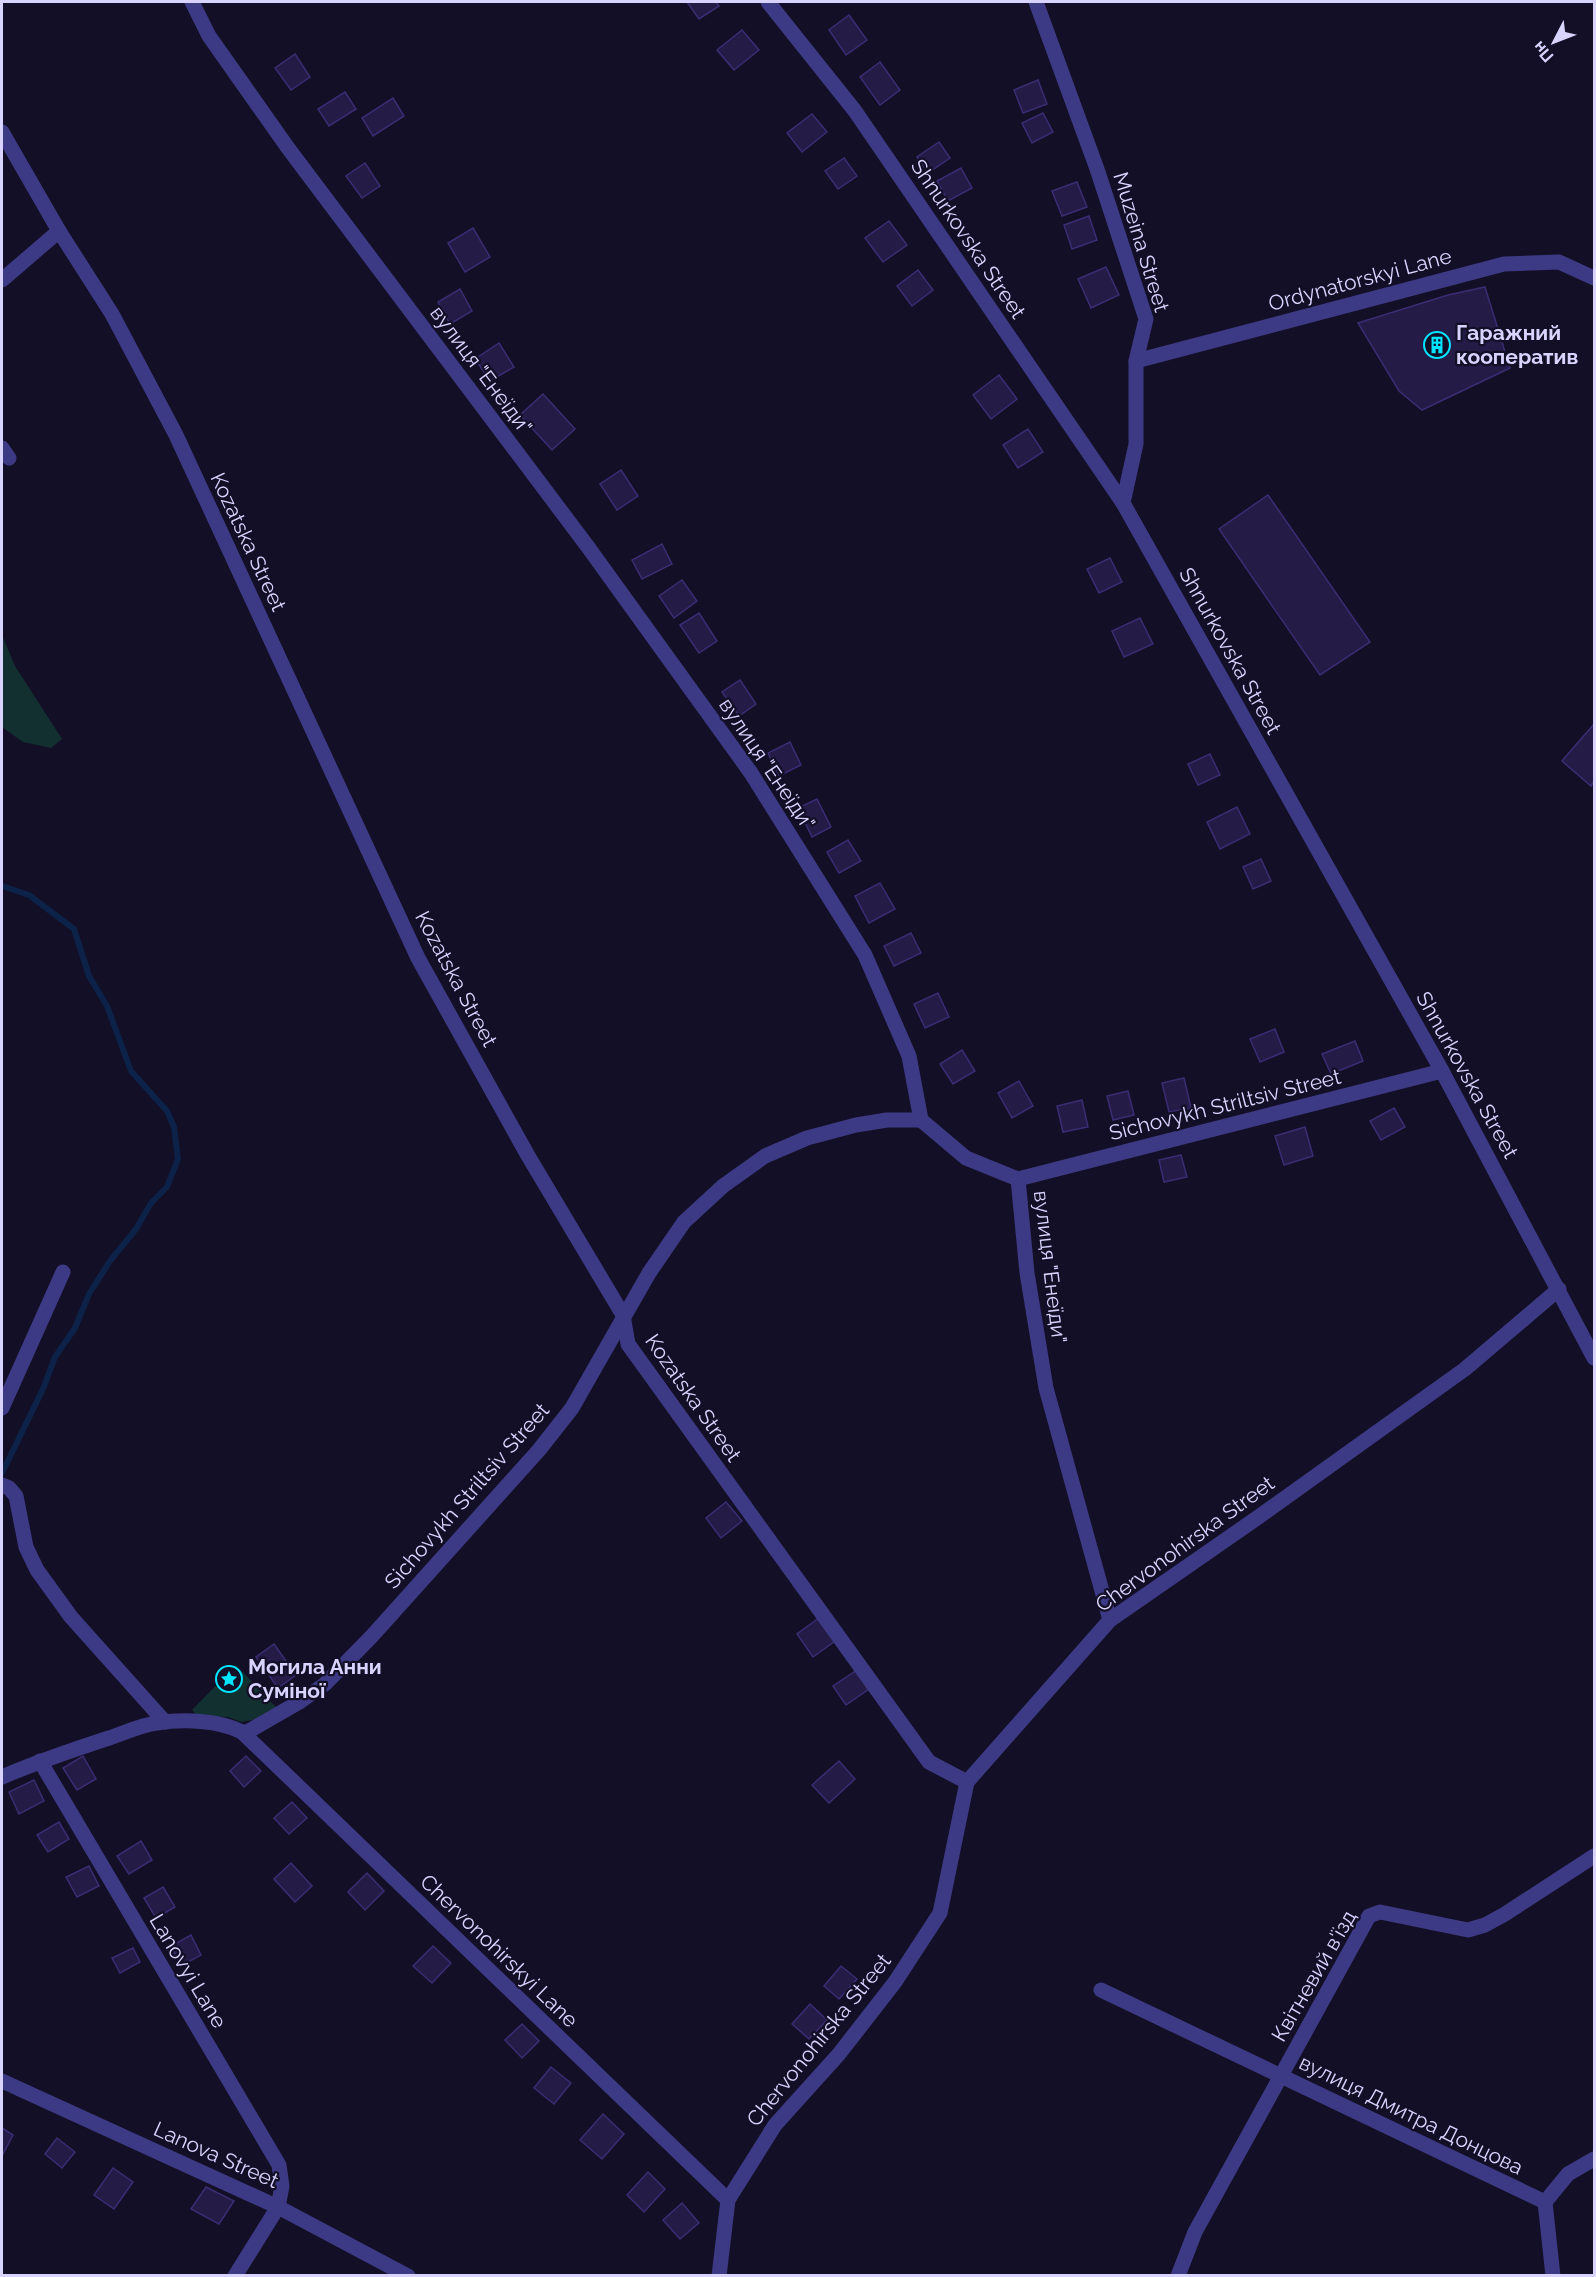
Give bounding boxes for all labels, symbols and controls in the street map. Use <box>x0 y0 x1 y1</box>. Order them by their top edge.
north arrow <box>1524 12 1584 72</box>
text: Пн <box>1529 37 1557 66</box>
street label: Shnurkovska Street <box>906 154 1031 323</box>
street label: Muzeina Street <box>1108 169 1175 315</box>
street label: Ordynatorskyi Lane <box>1266 243 1454 316</box>
street label: вулиця "Енеїди" <box>425 301 538 439</box>
place label: Гаражний кооператив <box>1456 320 1578 369</box>
building icon: Гаражний кооператив <box>1422 330 1452 360</box>
street label: Kozatska Street <box>205 468 291 615</box>
street label: Shnurkovska Street <box>1174 563 1287 739</box>
street label: вулиця "Енеїди" <box>714 693 821 834</box>
street label: Kozatska Street <box>410 907 503 1051</box>
street label: Shnurkovska Street <box>1411 987 1524 1163</box>
street label: Sichovykh Striltsiv Street <box>1107 1064 1343 1145</box>
street label: вулиця "Енеїди" <box>1029 1189 1072 1345</box>
street label: Kozatska Street <box>640 1329 747 1466</box>
street label: Sichovykh Striltsiv Street <box>379 1398 554 1594</box>
street label: Chervonohirska Street <box>1090 1470 1279 1617</box>
place label: Могила Анни Суміної <box>248 1654 382 1703</box>
place icon: Могила Анни Суміної <box>214 1664 244 1694</box>
street label: Chervonohirskyi Lane <box>415 1869 583 2032</box>
street label: Квітневий в'їзд <box>1266 1906 1361 2046</box>
street label: Lanovyi Lane <box>145 1909 232 2032</box>
street label: Chervonohirska Street <box>741 1948 896 2131</box>
street label: вулиця Дмитра Донцова <box>1295 2049 1527 2180</box>
street label: Lanova Street <box>150 2116 282 2193</box>

